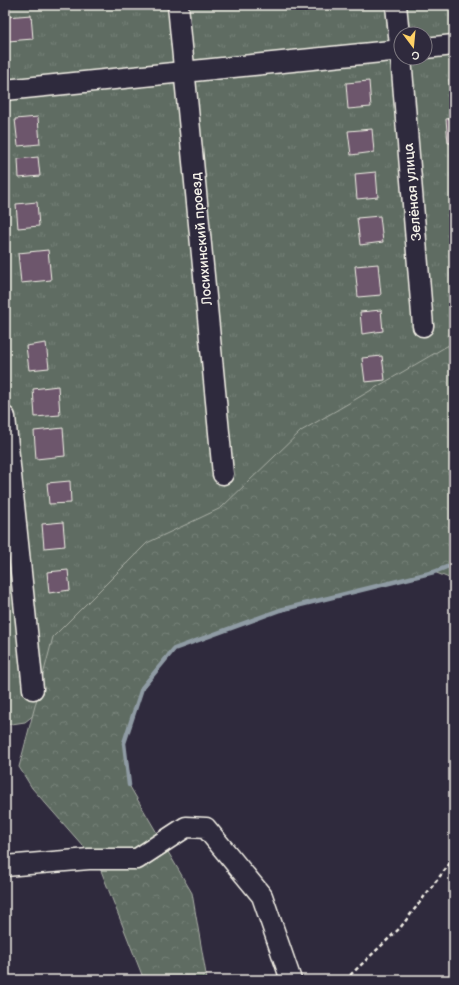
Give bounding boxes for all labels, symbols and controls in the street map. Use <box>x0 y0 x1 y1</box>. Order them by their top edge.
north arrow <box>393 26 433 66</box>
text: С <box>410 48 421 63</box>
street label: Зелёная улица <box>400 142 425 242</box>
street label: Лосихинский проезд <box>187 171 216 307</box>

